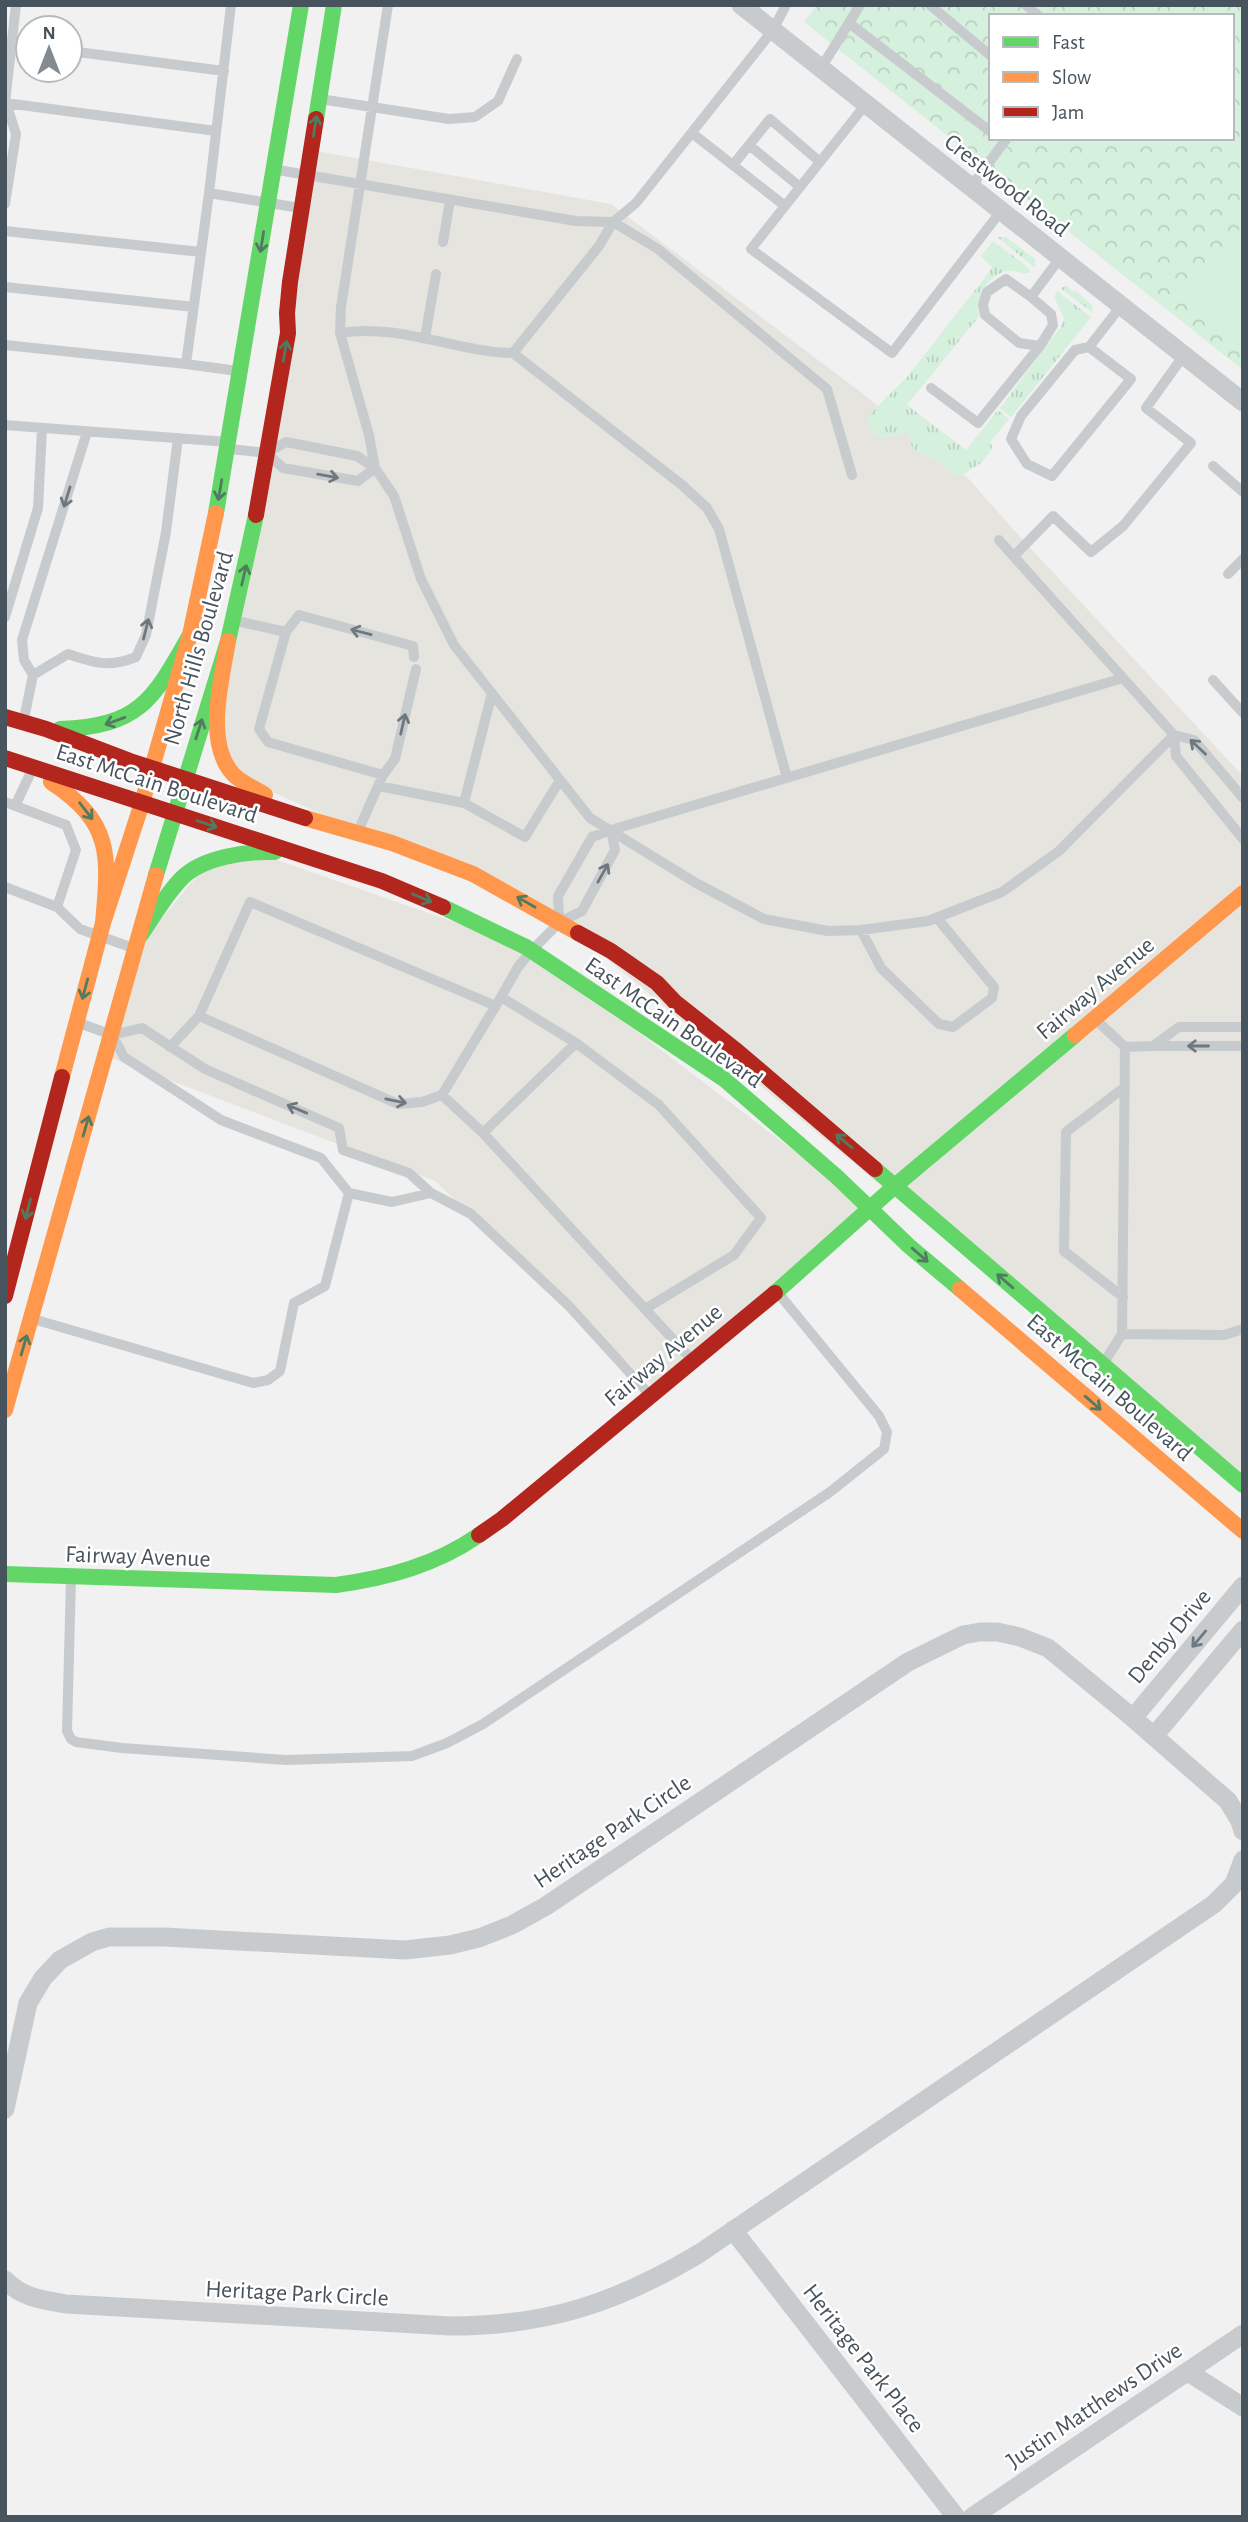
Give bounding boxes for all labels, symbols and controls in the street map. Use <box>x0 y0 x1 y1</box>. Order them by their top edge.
north arrow <box>14 14 84 84</box>
legend <box>989 14 1234 140</box>
text: N <box>42 24 56 43</box>
text: Fast <box>1052 32 1085 53</box>
text: Slow <box>1052 67 1091 88</box>
text: Jam <box>1052 102 1084 123</box>
one-way arrow <box>309 115 322 138</box>
street label: Crestwood Road <box>940 130 1073 242</box>
one-way arrow <box>255 230 268 253</box>
one-way arrow <box>278 340 292 363</box>
one-way arrow <box>316 470 339 483</box>
one-way arrow <box>213 478 227 501</box>
one-way arrow <box>59 486 72 508</box>
street label: North Hills Boulevard <box>160 549 238 748</box>
one-way arrow <box>237 564 251 587</box>
one-way arrow <box>140 619 153 641</box>
one-way arrow <box>351 625 373 638</box>
one-way arrow <box>397 713 411 736</box>
one-way arrow <box>105 716 127 728</box>
one-way arrow <box>194 718 207 740</box>
one-way arrow <box>1190 738 1207 755</box>
street label: East McCain Boulevard <box>53 740 261 828</box>
one-way arrow <box>79 801 94 819</box>
one-way arrow <box>196 818 218 831</box>
one-way arrow <box>596 863 610 883</box>
one-way arrow <box>411 892 432 905</box>
one-way arrow <box>516 895 537 908</box>
street label: Fairway Avenue <box>1032 933 1159 1045</box>
street label: East McCain Boulevard <box>580 953 767 1093</box>
one-way arrow <box>78 978 91 1000</box>
one-way arrow <box>1187 1039 1210 1053</box>
one-way arrow <box>385 1095 407 1108</box>
one-way arrow <box>287 1102 309 1115</box>
one-way arrow <box>80 1115 93 1137</box>
one-way arrow <box>835 1133 853 1149</box>
one-way arrow <box>21 1197 34 1220</box>
one-way arrow <box>911 1247 929 1263</box>
one-way arrow <box>996 1273 1014 1289</box>
street label: Fairway Avenue <box>600 1300 727 1412</box>
street label: East McCain Boulevard <box>1022 1310 1197 1466</box>
one-way arrow <box>18 1334 31 1356</box>
one-way arrow <box>1083 1395 1101 1411</box>
street label: Fairway Avenue <box>65 1542 211 1572</box>
street label: Denby Drive <box>1124 1585 1216 1688</box>
one-way arrow <box>1191 1629 1207 1647</box>
street label: Heritage Park Circle <box>530 1771 695 1893</box>
street label: Heritage Park Circle <box>205 2277 389 2311</box>
street label: Heritage Park Place <box>798 2280 928 2437</box>
street label: Justin Matthews Drive <box>1003 2338 1187 2473</box>

